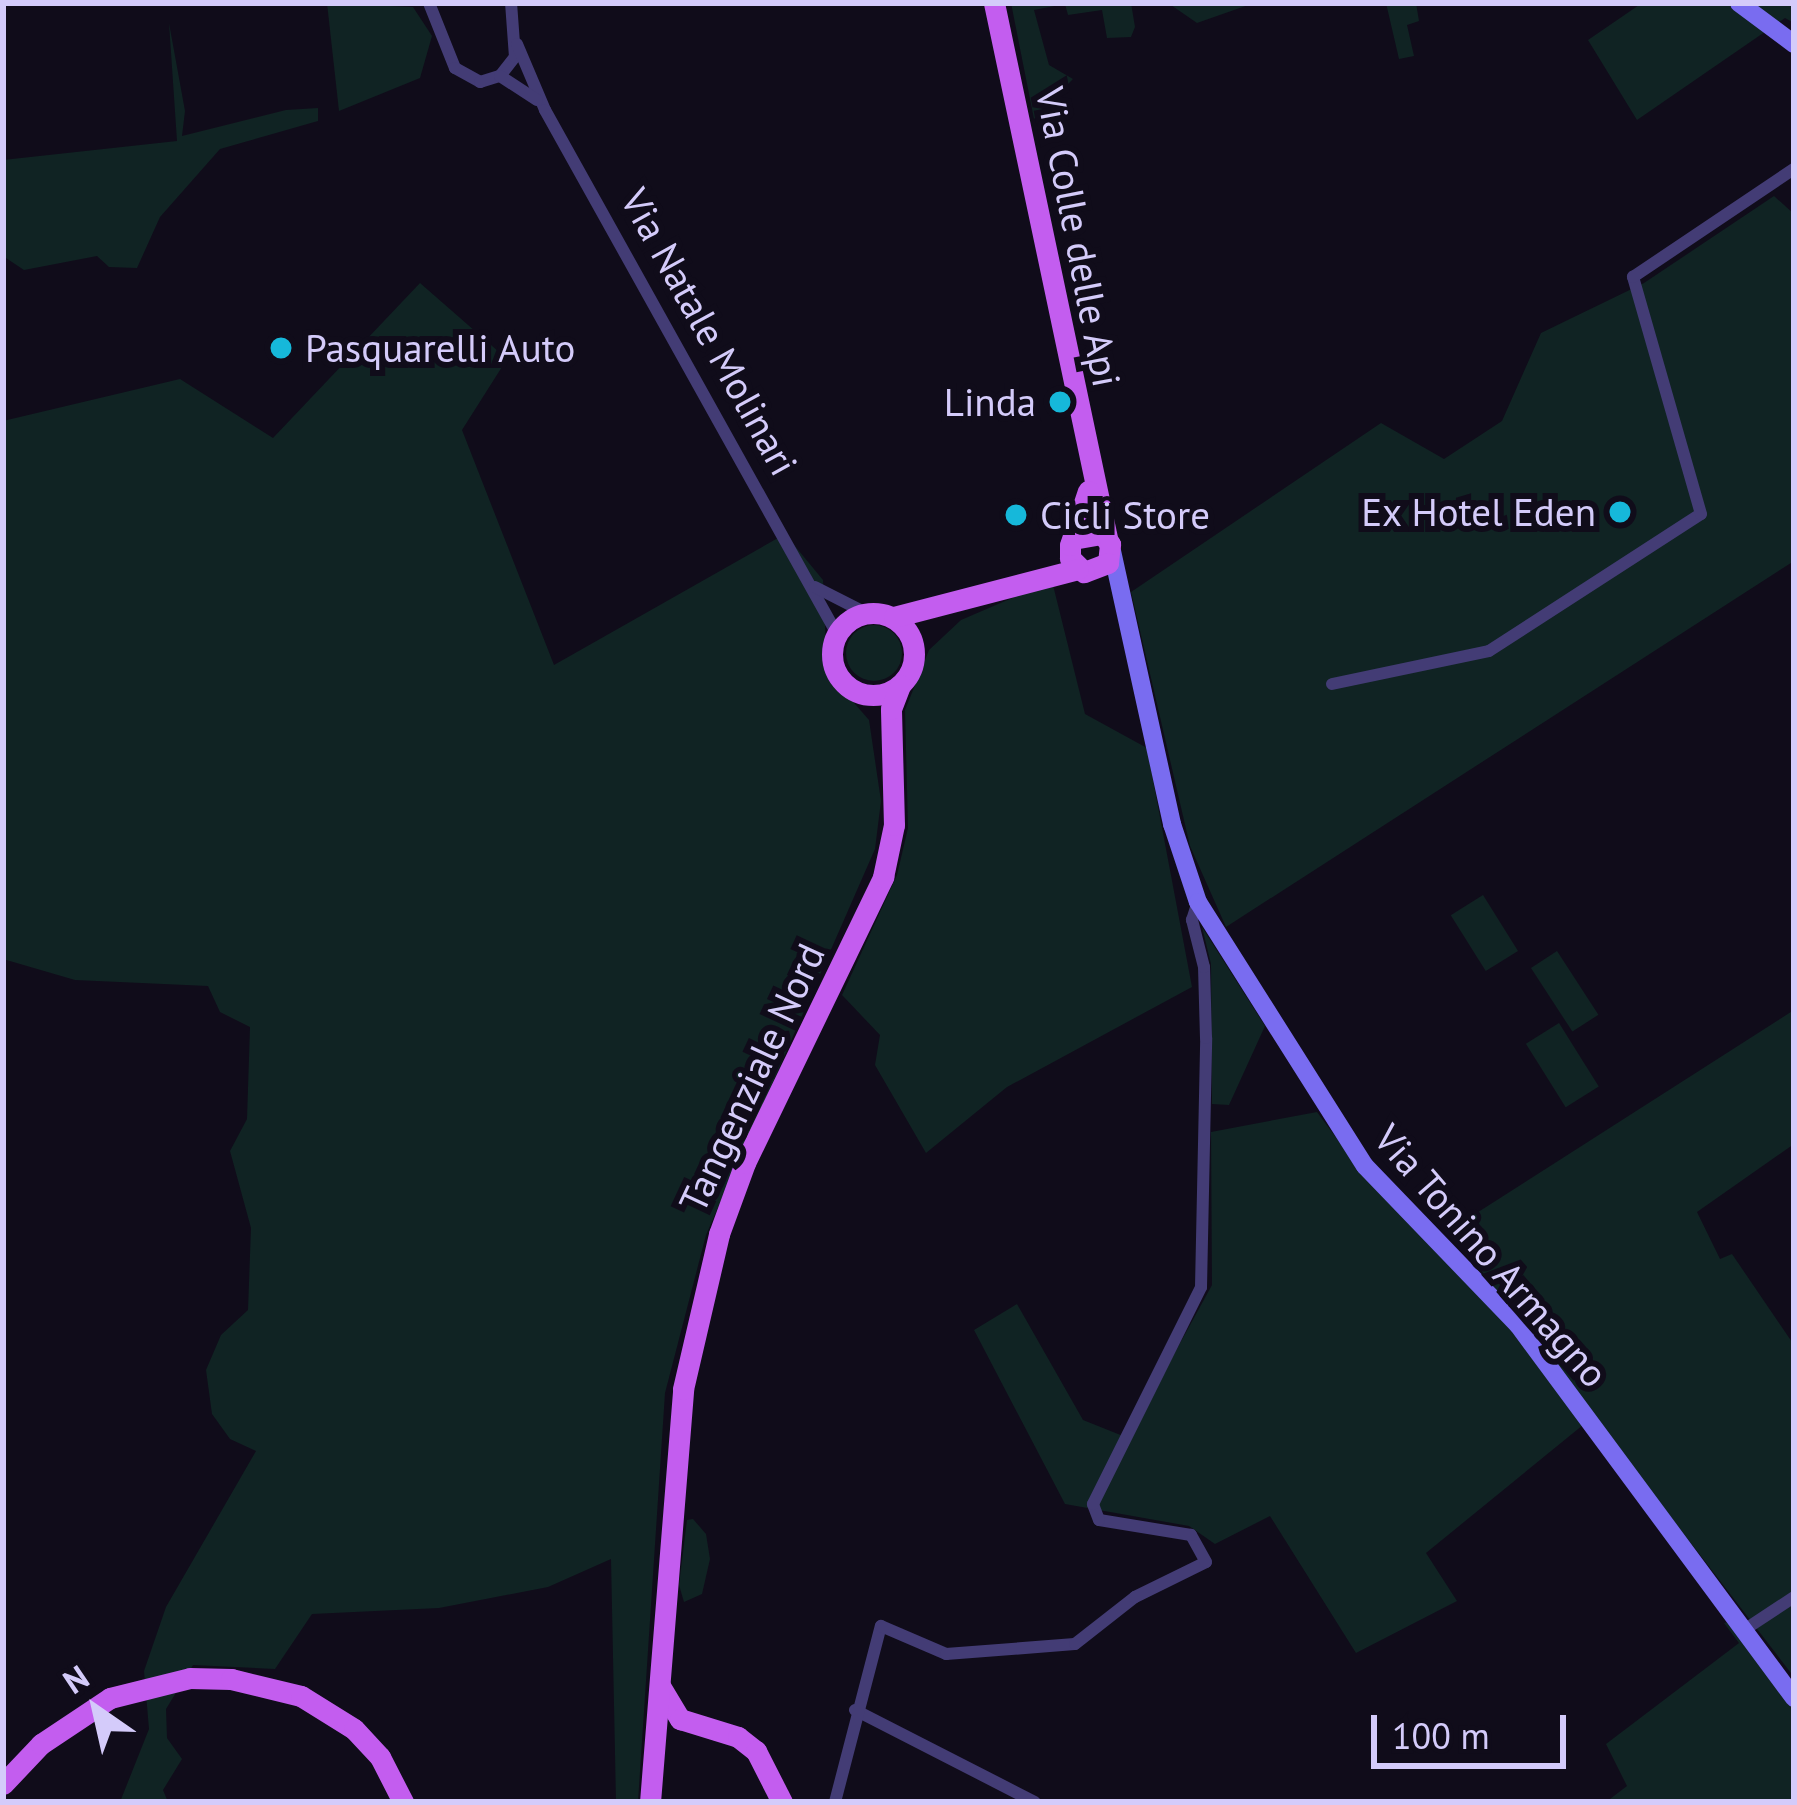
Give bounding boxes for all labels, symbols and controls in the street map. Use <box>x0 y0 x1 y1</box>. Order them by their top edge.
street label: Via Colle delle Api <box>1026 83 1130 391</box>
street label: Via Natale Molinari <box>611 181 807 483</box>
place label: Pasquarelli Auto <box>305 325 577 371</box>
marker: Pasquarelli Auto <box>268 335 294 361</box>
place label: Linda <box>944 379 1036 425</box>
marker: Linda <box>1047 389 1073 415</box>
place label: Ex Hotel Eden <box>1360 489 1596 535</box>
place label: Cicli Store <box>1040 492 1210 538</box>
marker: Ex Hotel Eden <box>1607 499 1633 525</box>
marker: Cicli Store <box>1003 502 1029 528</box>
street label: Tangenziale Nord <box>669 936 835 1220</box>
street label: Via Tonino Armagno <box>1364 1114 1618 1398</box>
north arrow <box>36 1649 156 1769</box>
text: N <box>55 1655 97 1703</box>
scale bar <box>1377 1691 1572 1765</box>
text: 100 m <box>1392 1712 1490 1759</box>

